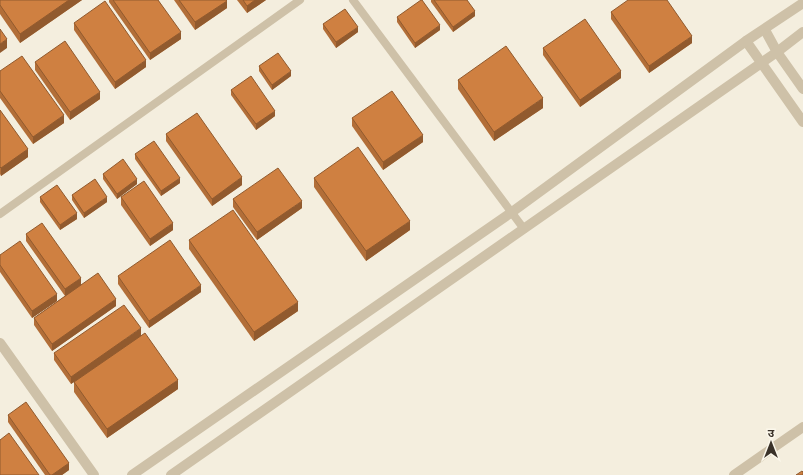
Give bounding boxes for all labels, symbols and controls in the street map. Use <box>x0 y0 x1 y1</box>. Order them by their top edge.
north arrow <box>751 423 791 463</box>
text: उ <box>768 426 775 440</box>

